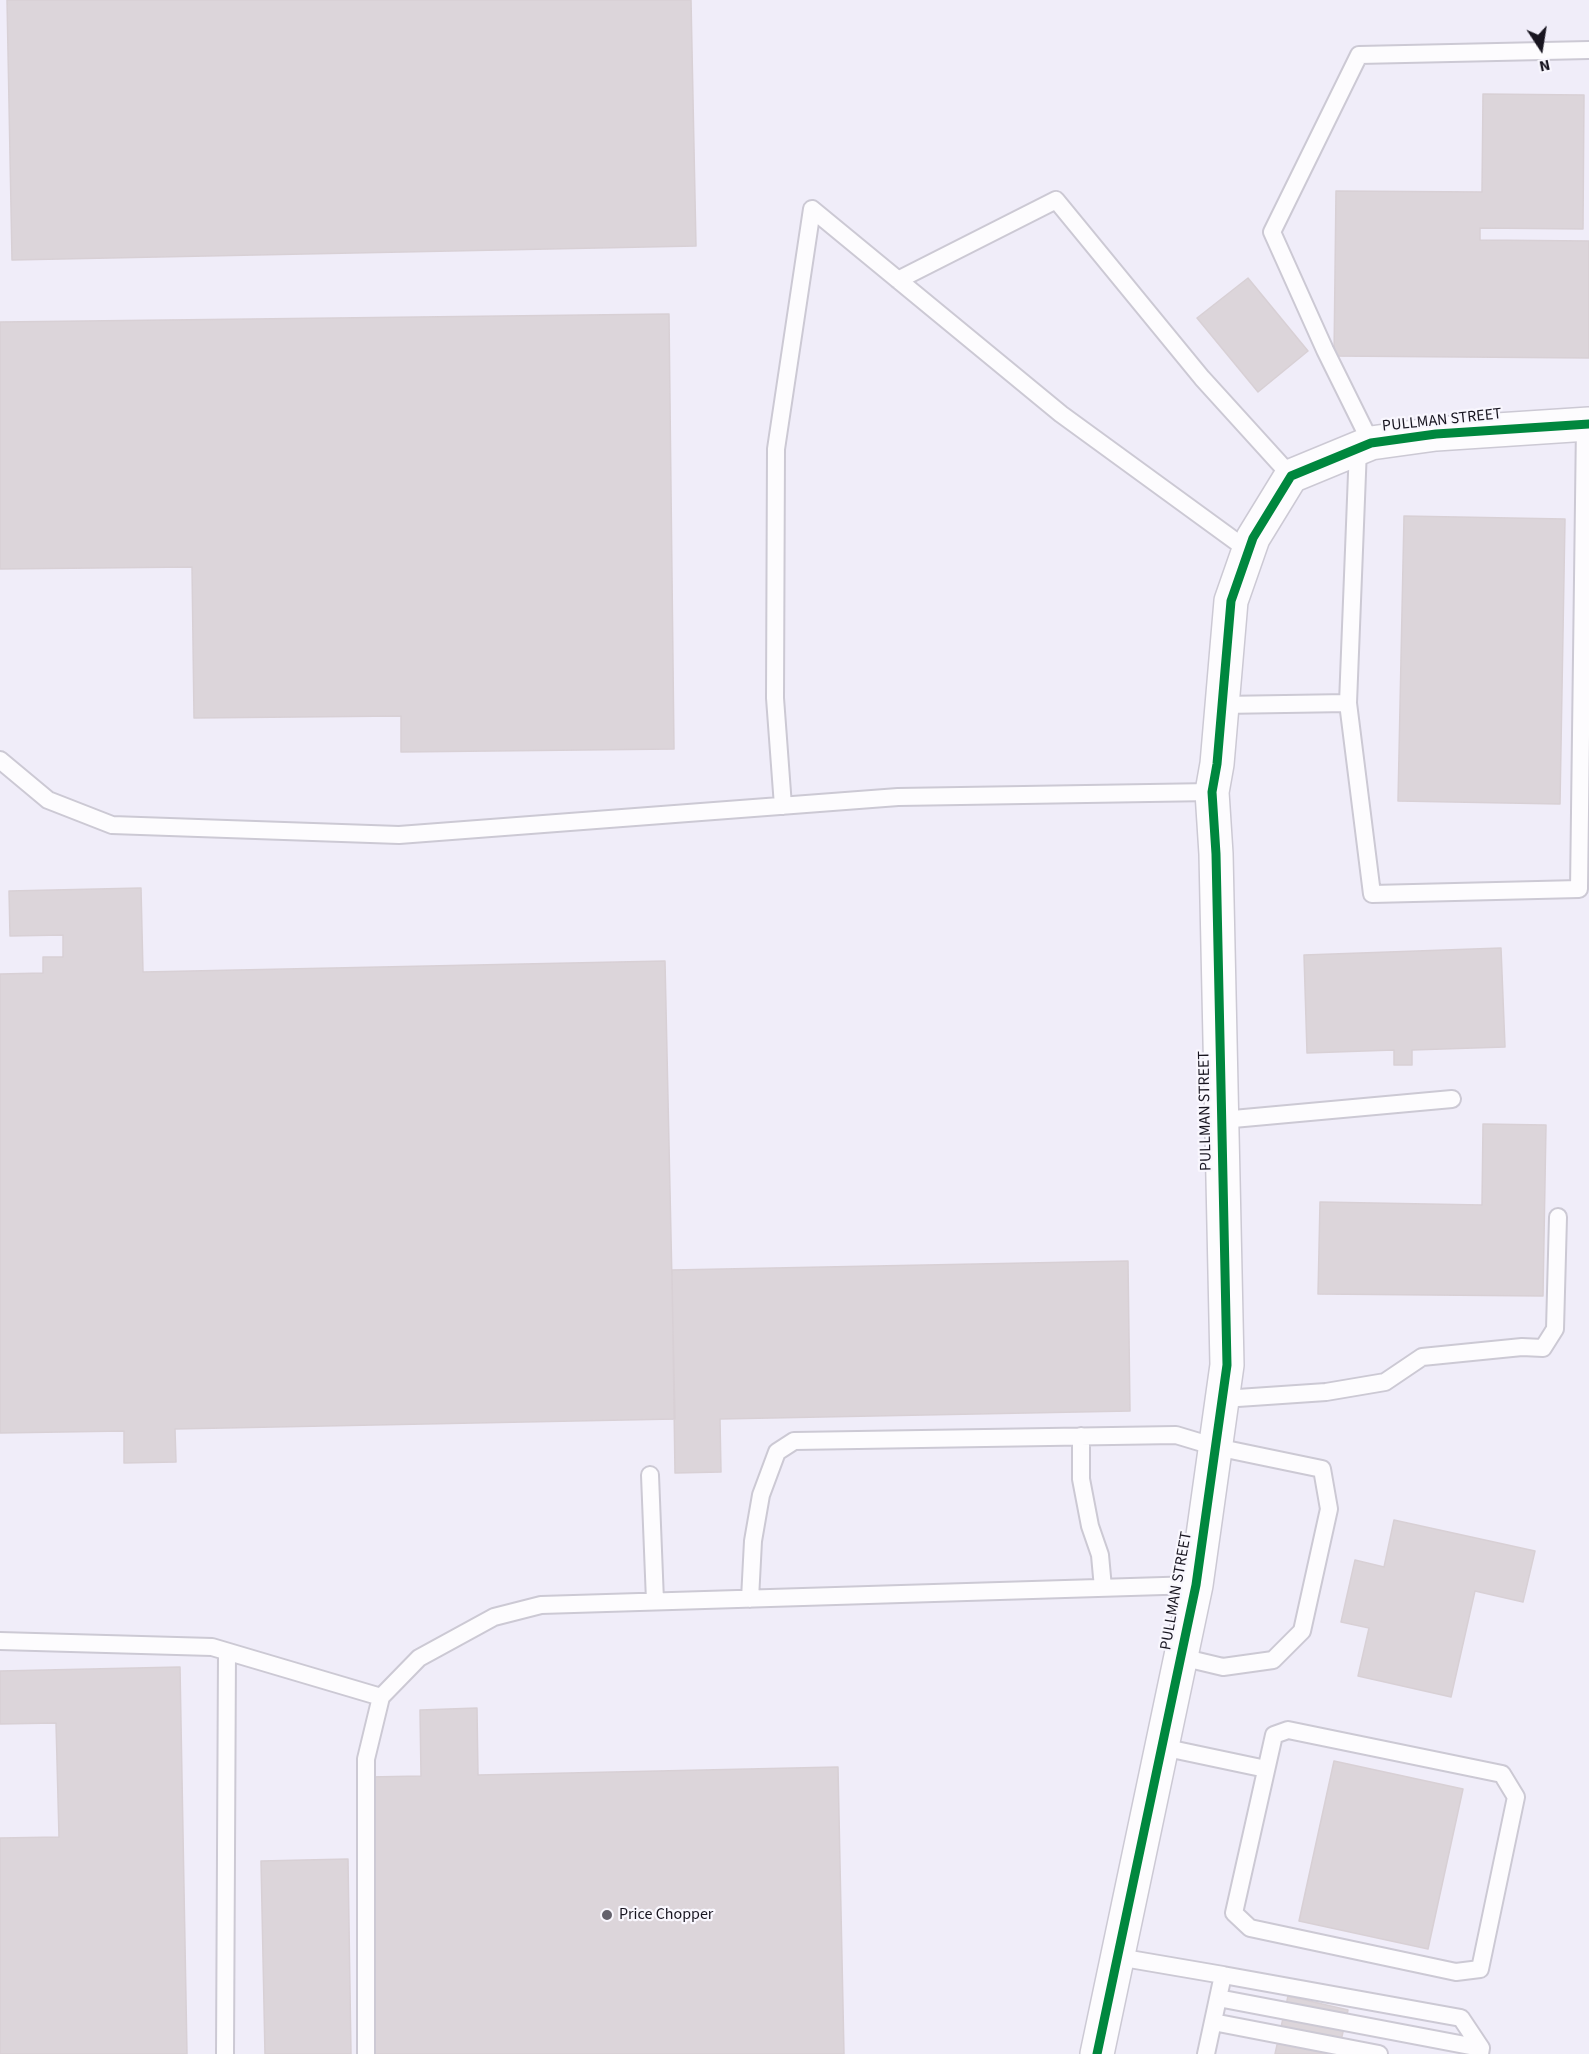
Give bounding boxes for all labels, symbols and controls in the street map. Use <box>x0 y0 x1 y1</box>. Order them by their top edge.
north arrow <box>1511 18 1571 78</box>
text: N <box>1537 54 1552 77</box>
street label: PULLMAN STREET <box>1381 405 1503 437</box>
street label: PULLMAN STREET <box>1195 1051 1217 1171</box>
street label: PULLMAN STREET <box>1157 1530 1197 1652</box>
place label: Price Chopper <box>619 1905 713 1925</box>
marker: Price Chopper <box>600 1908 614 1922</box>

